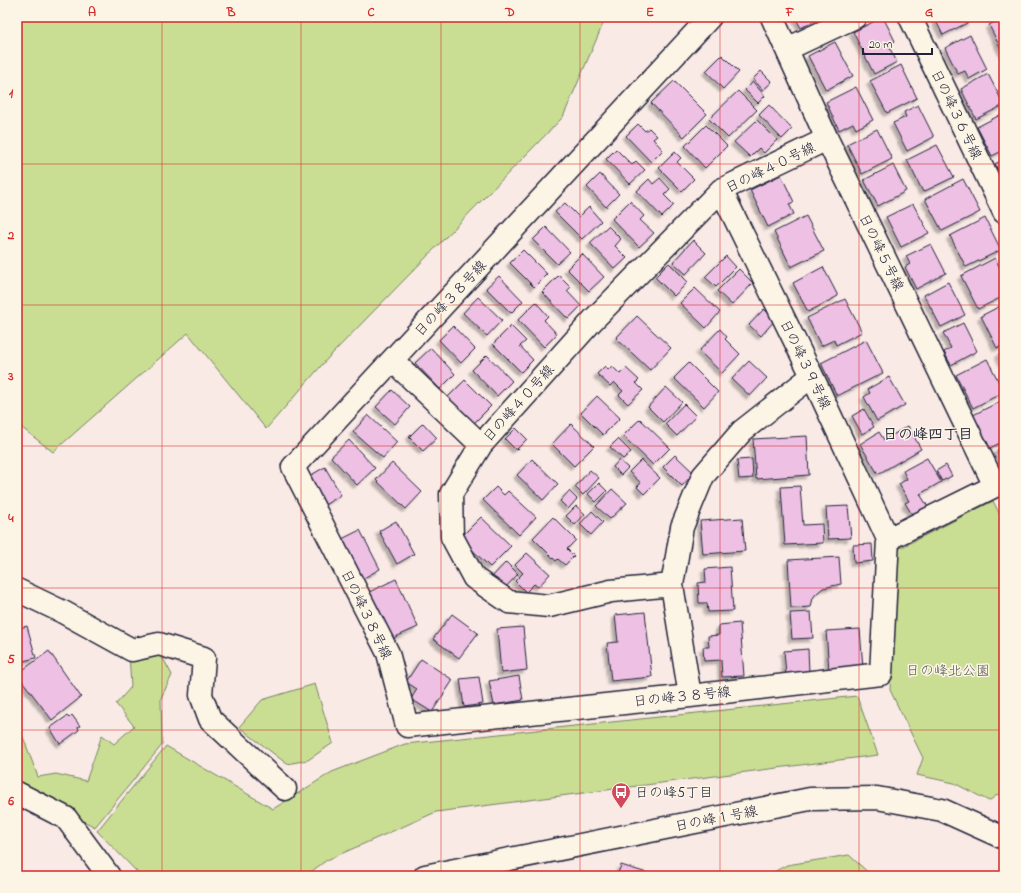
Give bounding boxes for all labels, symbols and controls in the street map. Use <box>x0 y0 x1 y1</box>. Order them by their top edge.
text: A <box>88 3 96 22</box>
text: B <box>226 3 236 22</box>
text: C <box>367 3 375 22</box>
text: D <box>504 3 515 22</box>
text: E <box>646 3 654 22</box>
text: F <box>785 3 795 22</box>
text: G <box>925 3 933 22</box>
scale bar <box>863 30 932 56</box>
text: 20 m <box>869 36 892 54</box>
street label: 日の峰３６号線 <box>925 66 987 163</box>
text: 1 <box>9 84 14 103</box>
street label: 日の峰４０号線 <box>722 137 819 199</box>
street label: 日の峰５号線 <box>853 210 909 295</box>
text: 2 <box>7 226 15 245</box>
street label: 日の峰３８号線 <box>410 256 492 342</box>
street label: 日の峰３９号線 <box>774 316 836 413</box>
street label: 日の峰４０号線 <box>479 361 560 447</box>
text: 3 <box>7 367 14 386</box>
district label: 日の峰四丁目 <box>883 424 973 446</box>
text: 4 <box>7 509 14 528</box>
street label: 日の峰３８号線 <box>335 566 397 663</box>
text: 5 <box>7 650 15 669</box>
park label: 日の峰北公園 <box>906 661 990 682</box>
street label: 日の峰３８号線 <box>632 682 732 713</box>
bus stop icon: 日の峰5丁目 <box>610 781 632 809</box>
place label: 日の峰5丁目 <box>635 783 713 804</box>
text: 6 <box>7 792 14 811</box>
street label: 日の峰１号線 <box>673 801 760 838</box>

